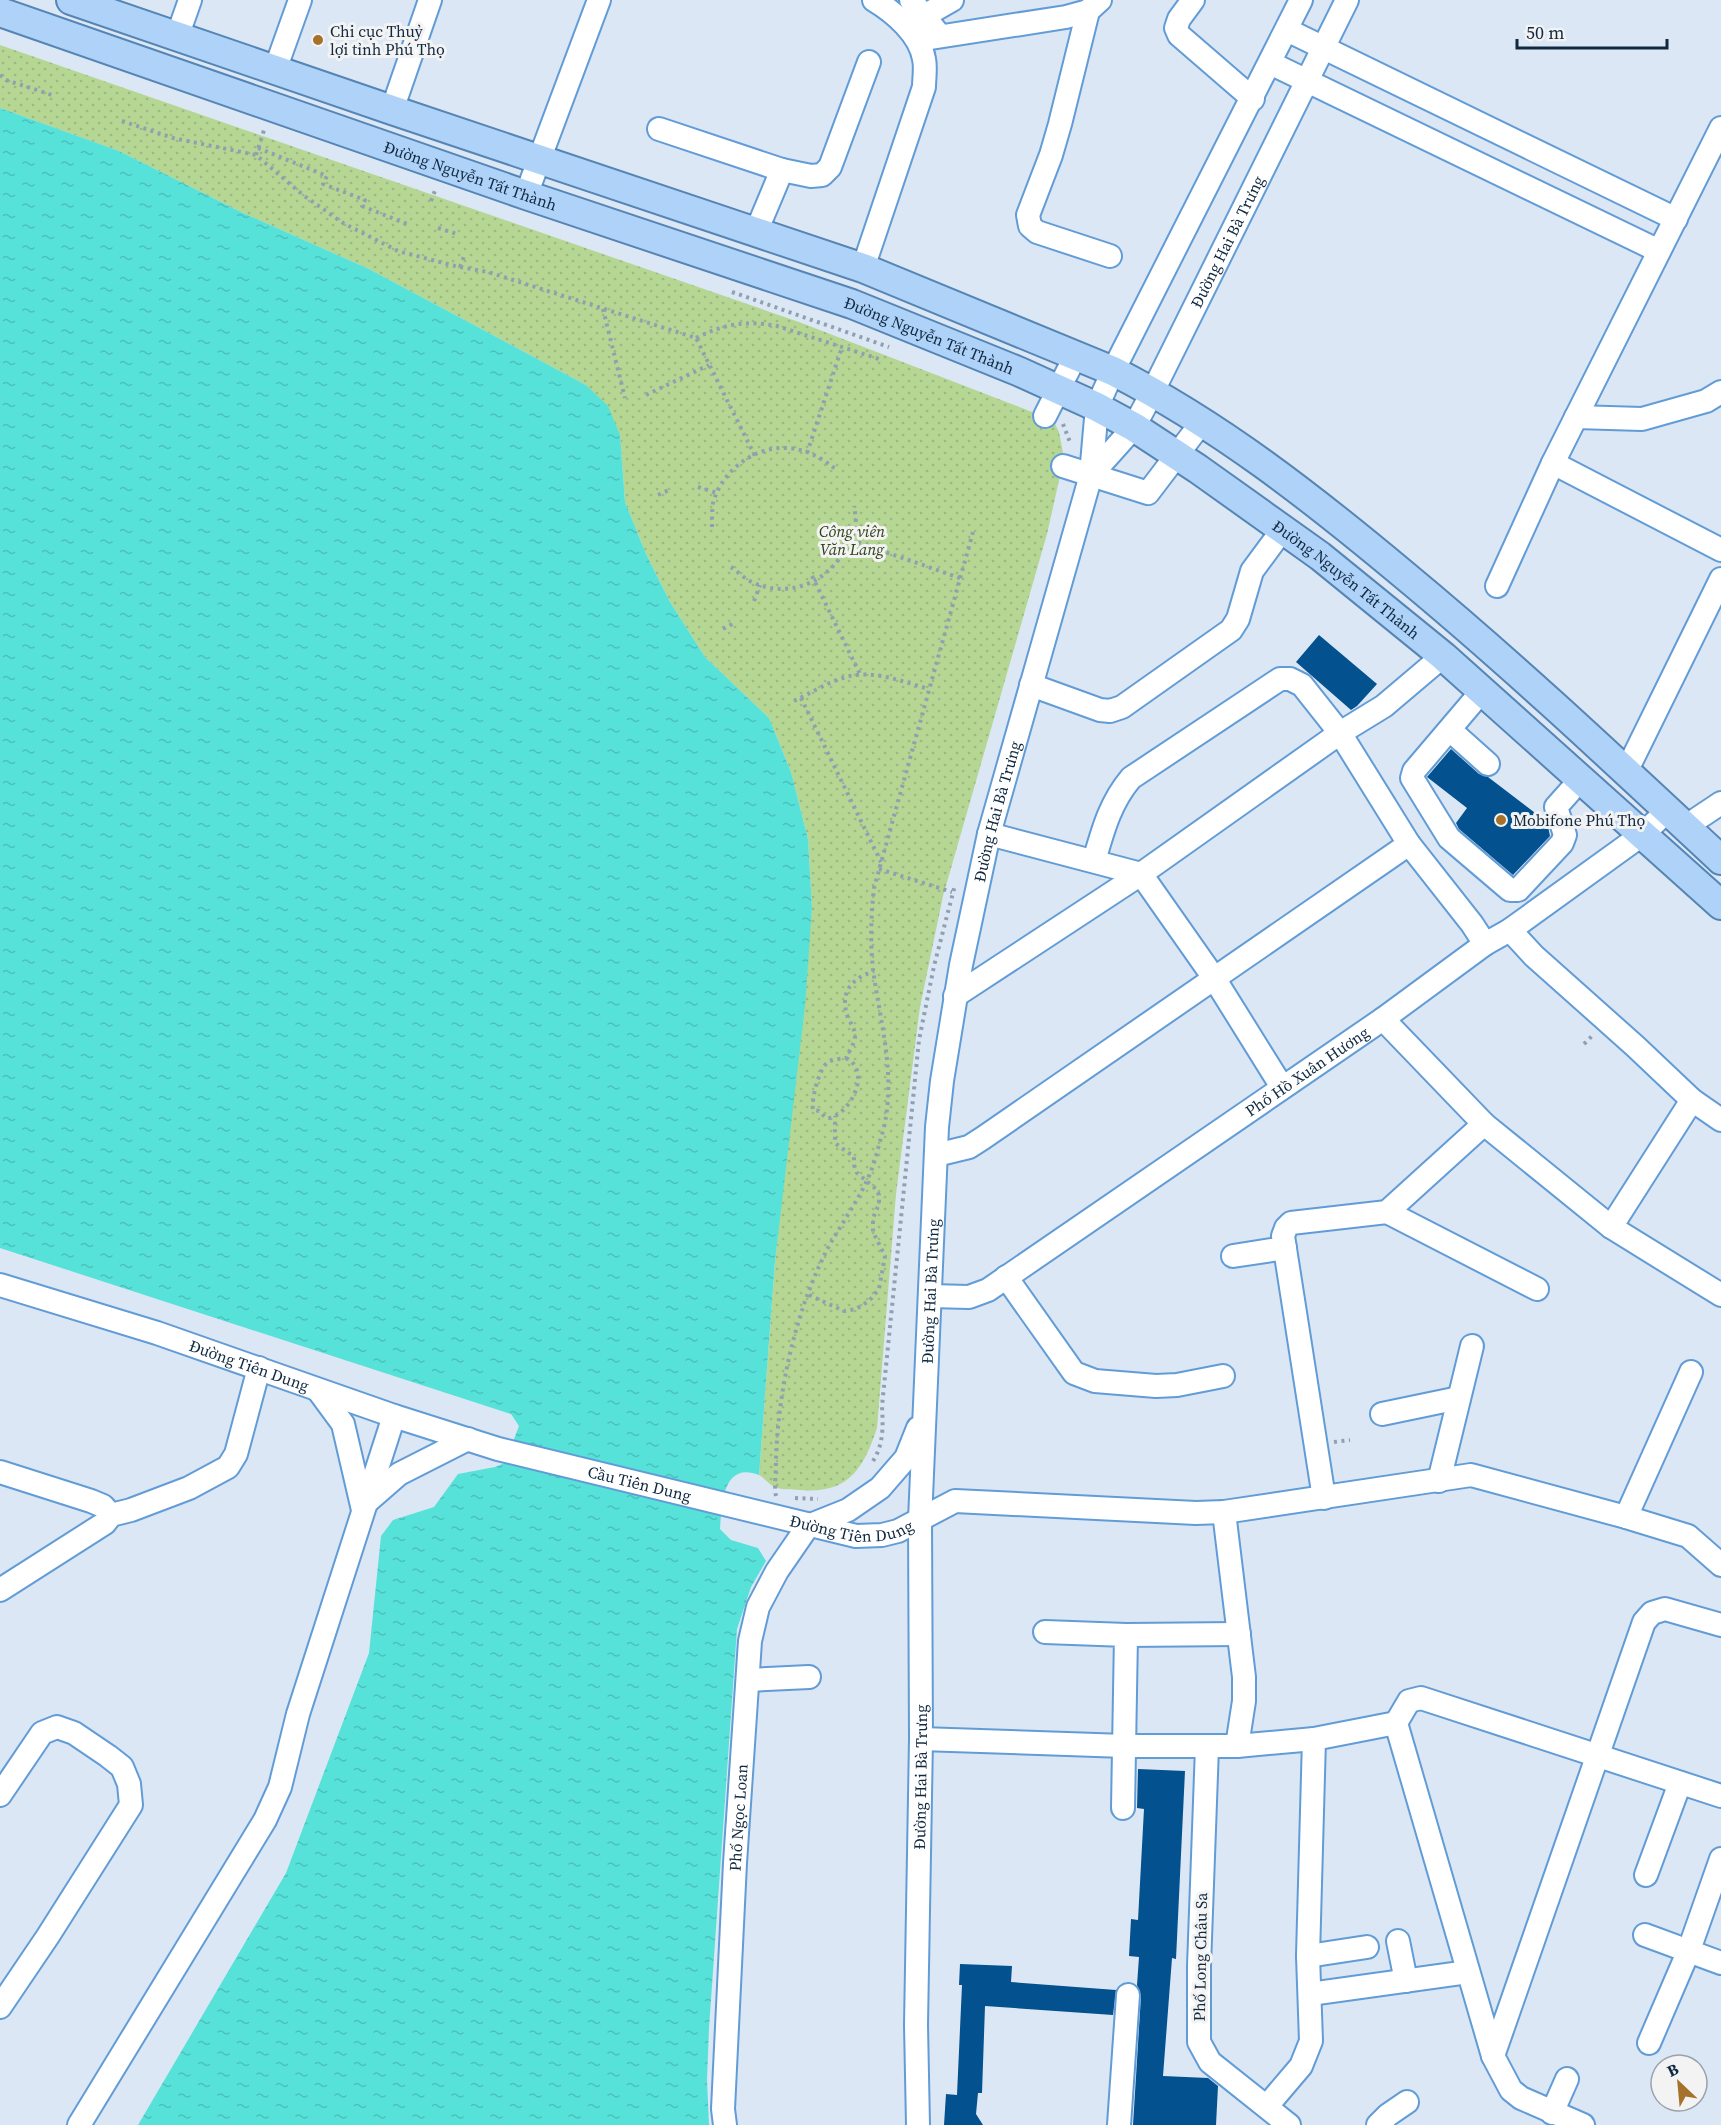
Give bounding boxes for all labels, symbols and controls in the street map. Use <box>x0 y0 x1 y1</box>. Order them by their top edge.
scale bar <box>1517 12 1667 50</box>
place label: Chi cục Thuỷ lợi tỉnh Phú Thọ <box>330 20 445 60</box>
text: 50 m <box>1526 20 1564 45</box>
marker: Chi cục Thuỷ lợi tỉnh Phú Thọ <box>311 33 325 47</box>
street label: Đường Nguyễn Tất Thành <box>381 135 560 216</box>
street label: Đường Hai Bà Trưng <box>1185 172 1269 311</box>
street label: Đường Nguyễn Tất Thành <box>841 291 1018 380</box>
street label: Đường Nguyễn Tất Thành <box>1268 515 1425 644</box>
park label: Công viên Văn Lang <box>819 520 885 560</box>
street label: Đường Hai Bà Trưng <box>968 738 1026 884</box>
place label: Mobifone Phú Thọ <box>1513 809 1646 831</box>
marker: Mobifone Phú Thọ <box>1494 813 1508 827</box>
street label: Phố Hồ Xuân Hương <box>1241 1021 1373 1121</box>
street label: Đường Hai Bà Trưng <box>916 1218 944 1364</box>
street label: Đường Tiên Dung <box>186 1334 312 1396</box>
street label: Cầu Tiên Dung <box>585 1460 693 1507</box>
street label: Đường Tiên Dung <box>788 1509 917 1547</box>
street label: Đường Hai Bà Trưng <box>908 1704 932 1850</box>
street label: Phố Ngọc Loan <box>724 1763 753 1872</box>
street label: Phố Long Châu Sa <box>1188 1892 1212 2022</box>
north arrow <box>1649 2053 1709 2113</box>
text: B <box>1663 2057 1682 2082</box>

